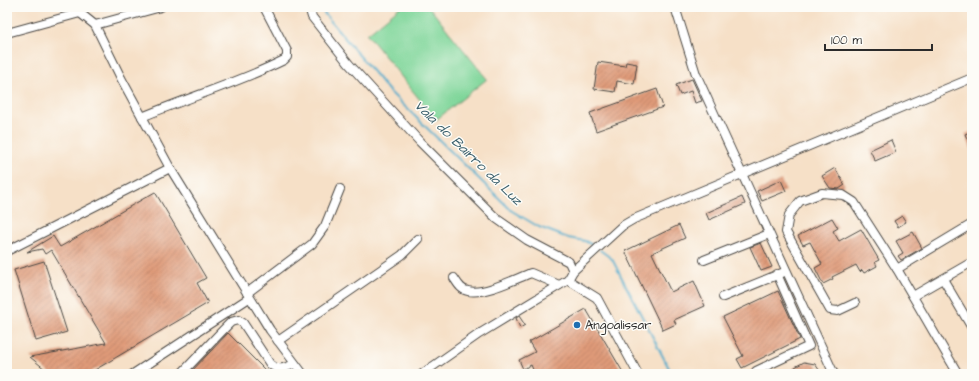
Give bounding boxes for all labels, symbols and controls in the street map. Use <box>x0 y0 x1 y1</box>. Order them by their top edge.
scale bar <box>825 26 932 52</box>
text: 100 m <box>831 32 862 49</box>
water label: Vala do Bairro da Luz <box>410 96 527 211</box>
place label: Angoalissar <box>585 316 651 335</box>
marker: Angoalissar <box>572 320 582 330</box>

